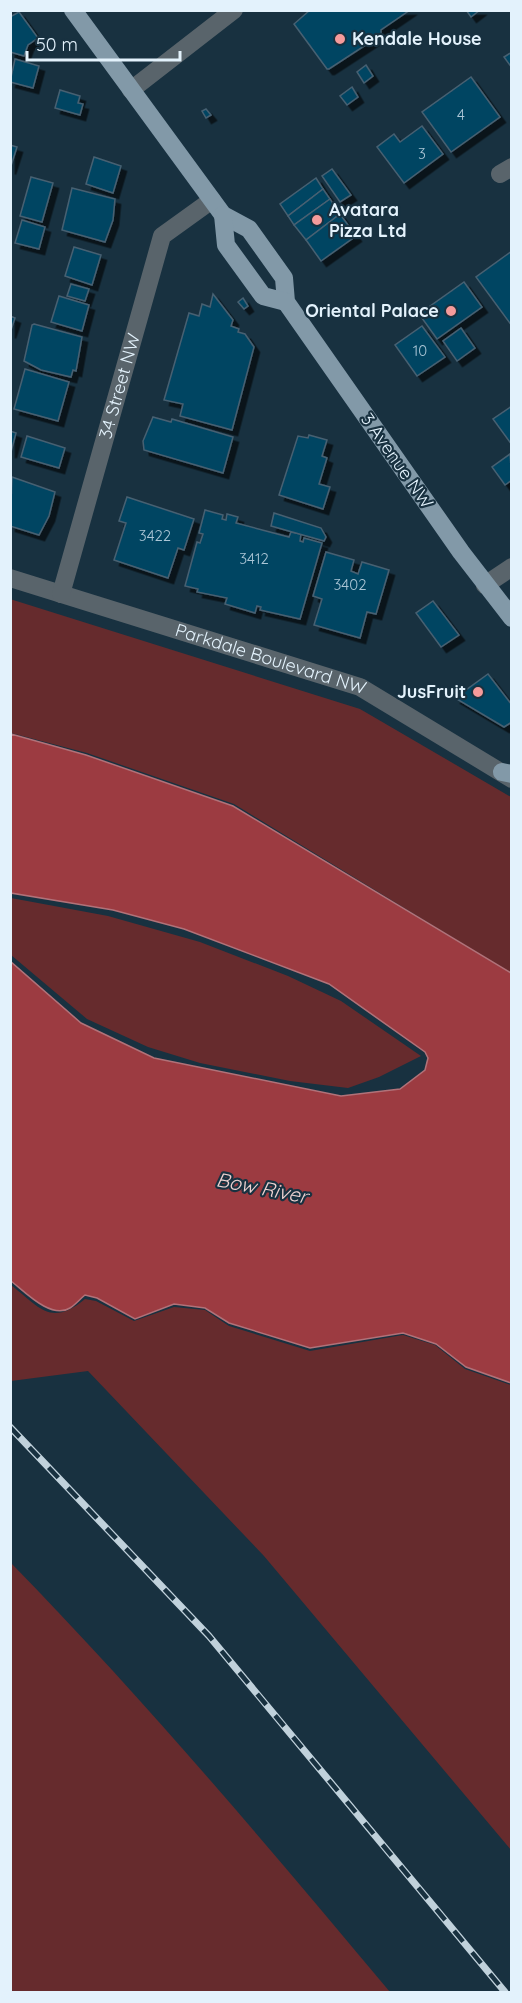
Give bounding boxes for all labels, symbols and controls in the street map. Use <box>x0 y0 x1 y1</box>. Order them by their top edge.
scale bar <box>27 24 180 62</box>
place label: Kendale House <box>352 27 482 50</box>
marker: Kendale House <box>333 32 347 46</box>
text: 50 m <box>36 33 78 56</box>
house number: 4 <box>457 105 465 124</box>
house number: 3 <box>418 144 426 163</box>
place label: Avatara Pizza Ltd <box>329 198 406 242</box>
marker: Avatara Pizza Ltd <box>310 213 324 227</box>
place label: Oriental Palace <box>305 299 439 322</box>
marker: Oriental Palace <box>444 304 458 318</box>
street label: 34 Street NW <box>93 331 145 441</box>
house number: 10 <box>413 341 427 360</box>
street label: 3 Avenue NW <box>356 409 439 513</box>
house number: 3422 <box>139 526 171 545</box>
house number: 3412 <box>239 549 269 568</box>
house number: 3402 <box>333 575 367 594</box>
street label: Parkdale Boulevard NW <box>172 618 369 699</box>
place label: JusFruit <box>397 680 466 703</box>
marker: JusFruit <box>471 685 485 699</box>
water label: Bow River <box>214 1166 312 1209</box>

